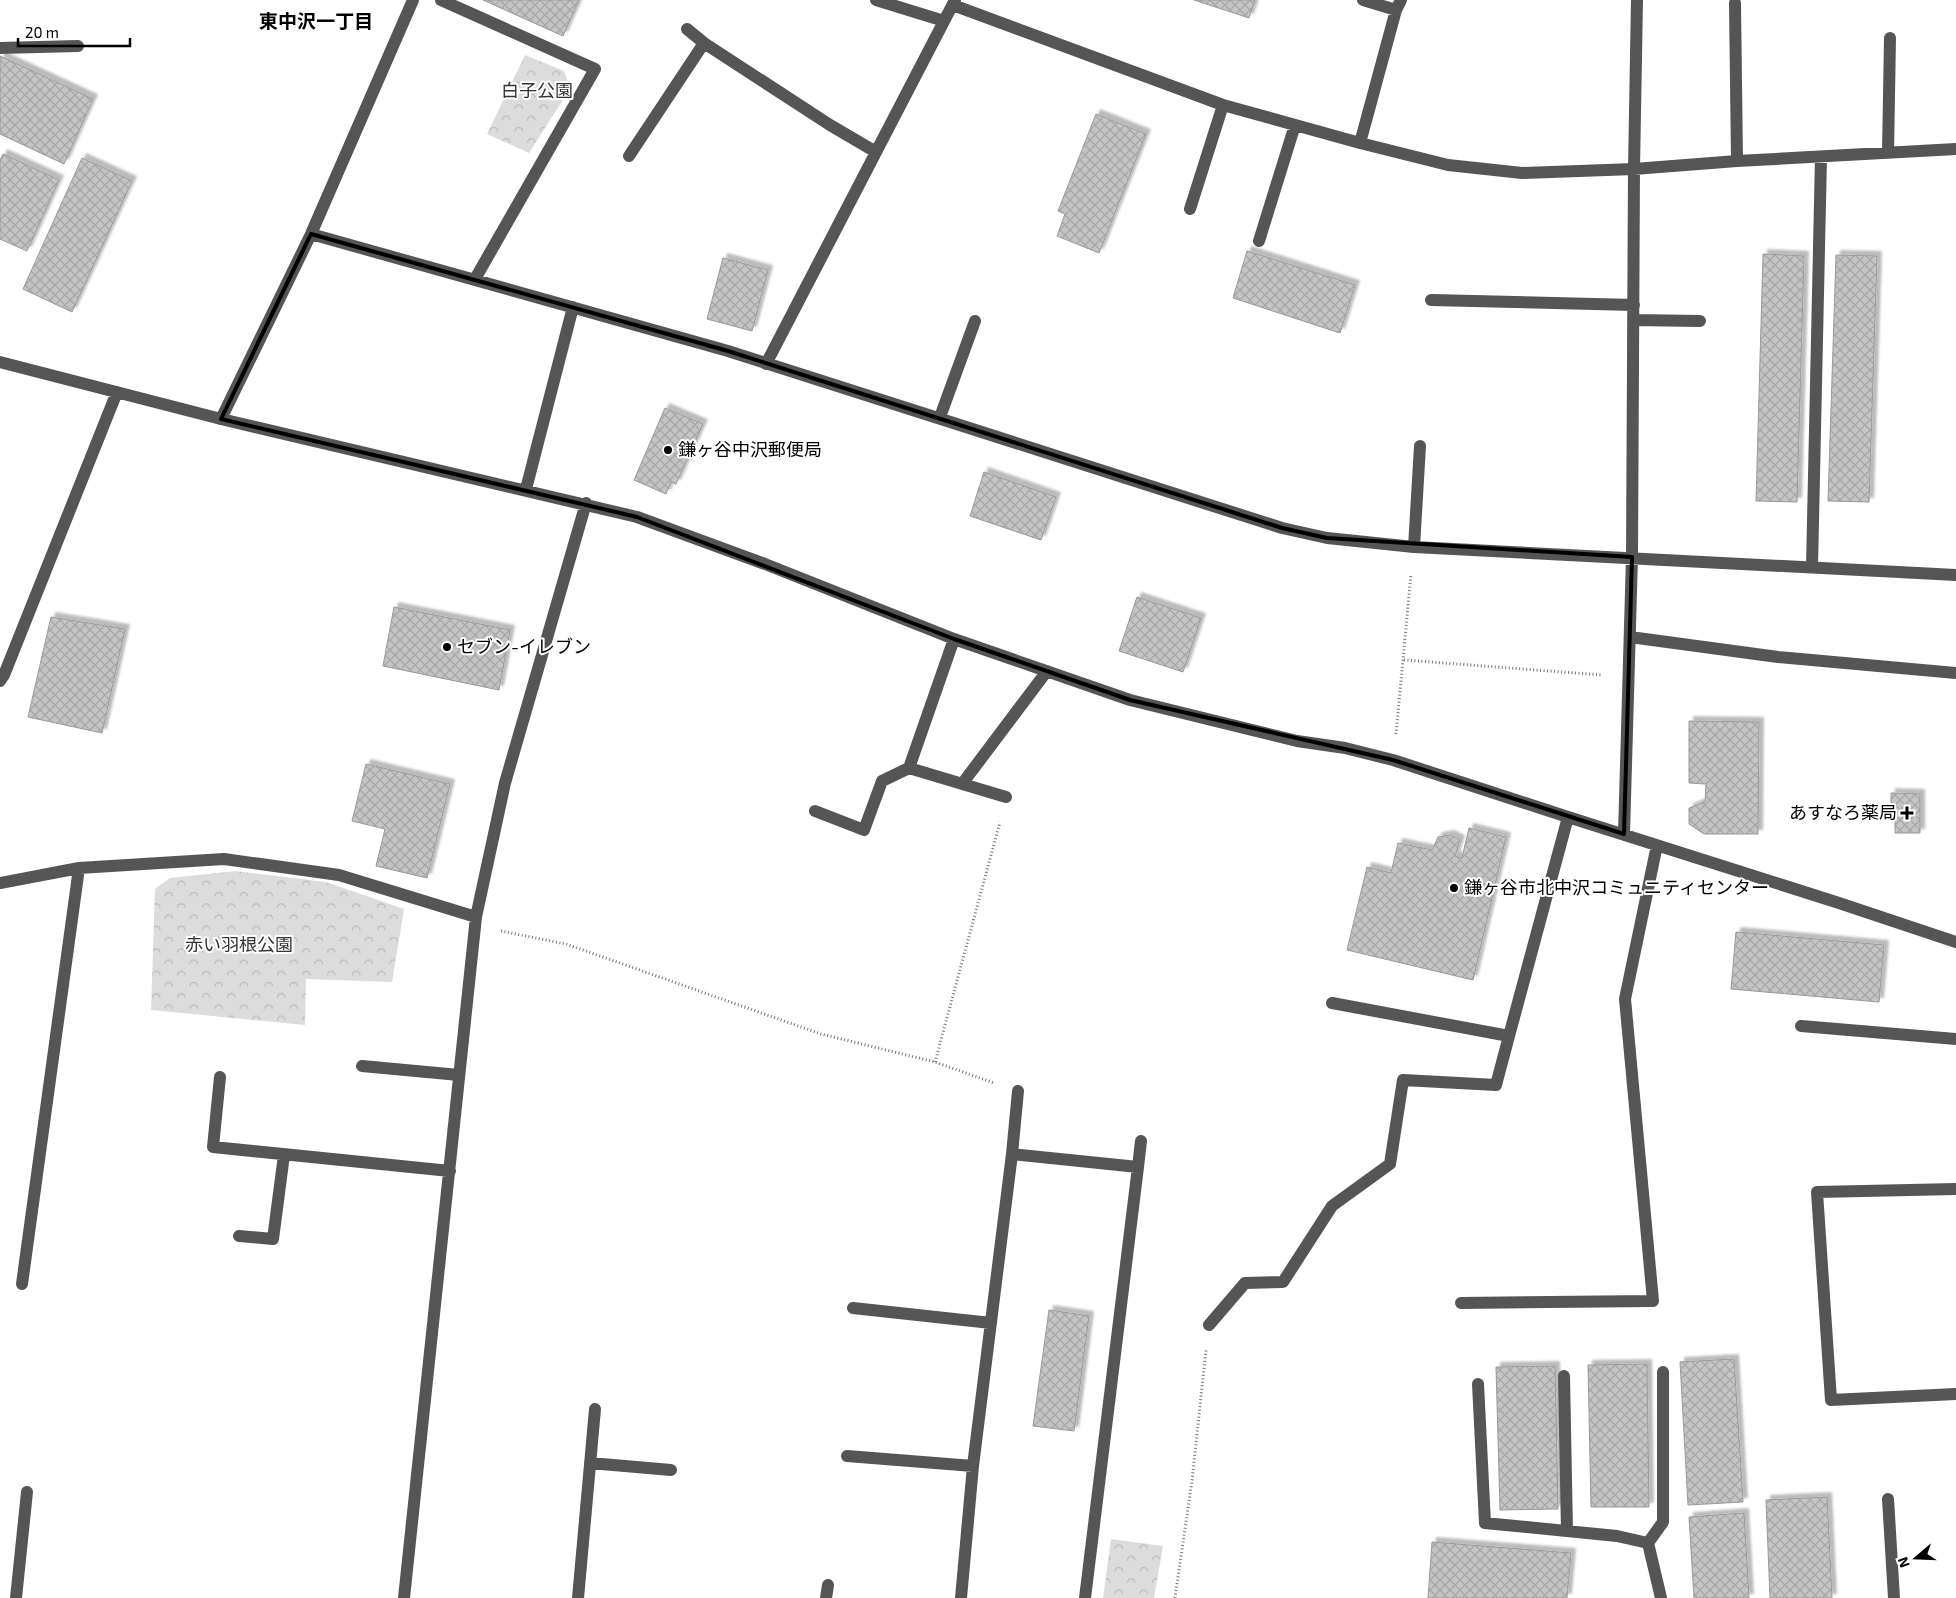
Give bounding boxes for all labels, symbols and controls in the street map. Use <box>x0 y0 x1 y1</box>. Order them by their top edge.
district label: 東中沢一丁目 <box>259 9 373 32</box>
scale bar <box>18 15 130 47</box>
text: 20 m <box>25 23 59 41</box>
park label: 白子公園 <box>501 79 573 101</box>
place label: 鎌ヶ谷中沢郵便局 <box>678 438 822 460</box>
marker: 鎌ヶ谷中沢郵便局 <box>662 444 674 456</box>
place label: セブン-イレブン <box>457 635 591 657</box>
marker: セブン-イレブン <box>441 641 453 653</box>
place label: あすなろ薬局 <box>1789 801 1897 823</box>
marker: あすなろ薬局 <box>1901 807 1913 819</box>
place label: 鎌ヶ谷市北中沢コミュニティセンター <box>1464 876 1769 898</box>
marker: 鎌ヶ谷市北中沢コミュニティセンター <box>1448 882 1460 894</box>
park label: 赤い羽根公園 <box>185 933 293 955</box>
north arrow <box>1891 1533 1941 1583</box>
text: N <box>1894 1555 1913 1570</box>

